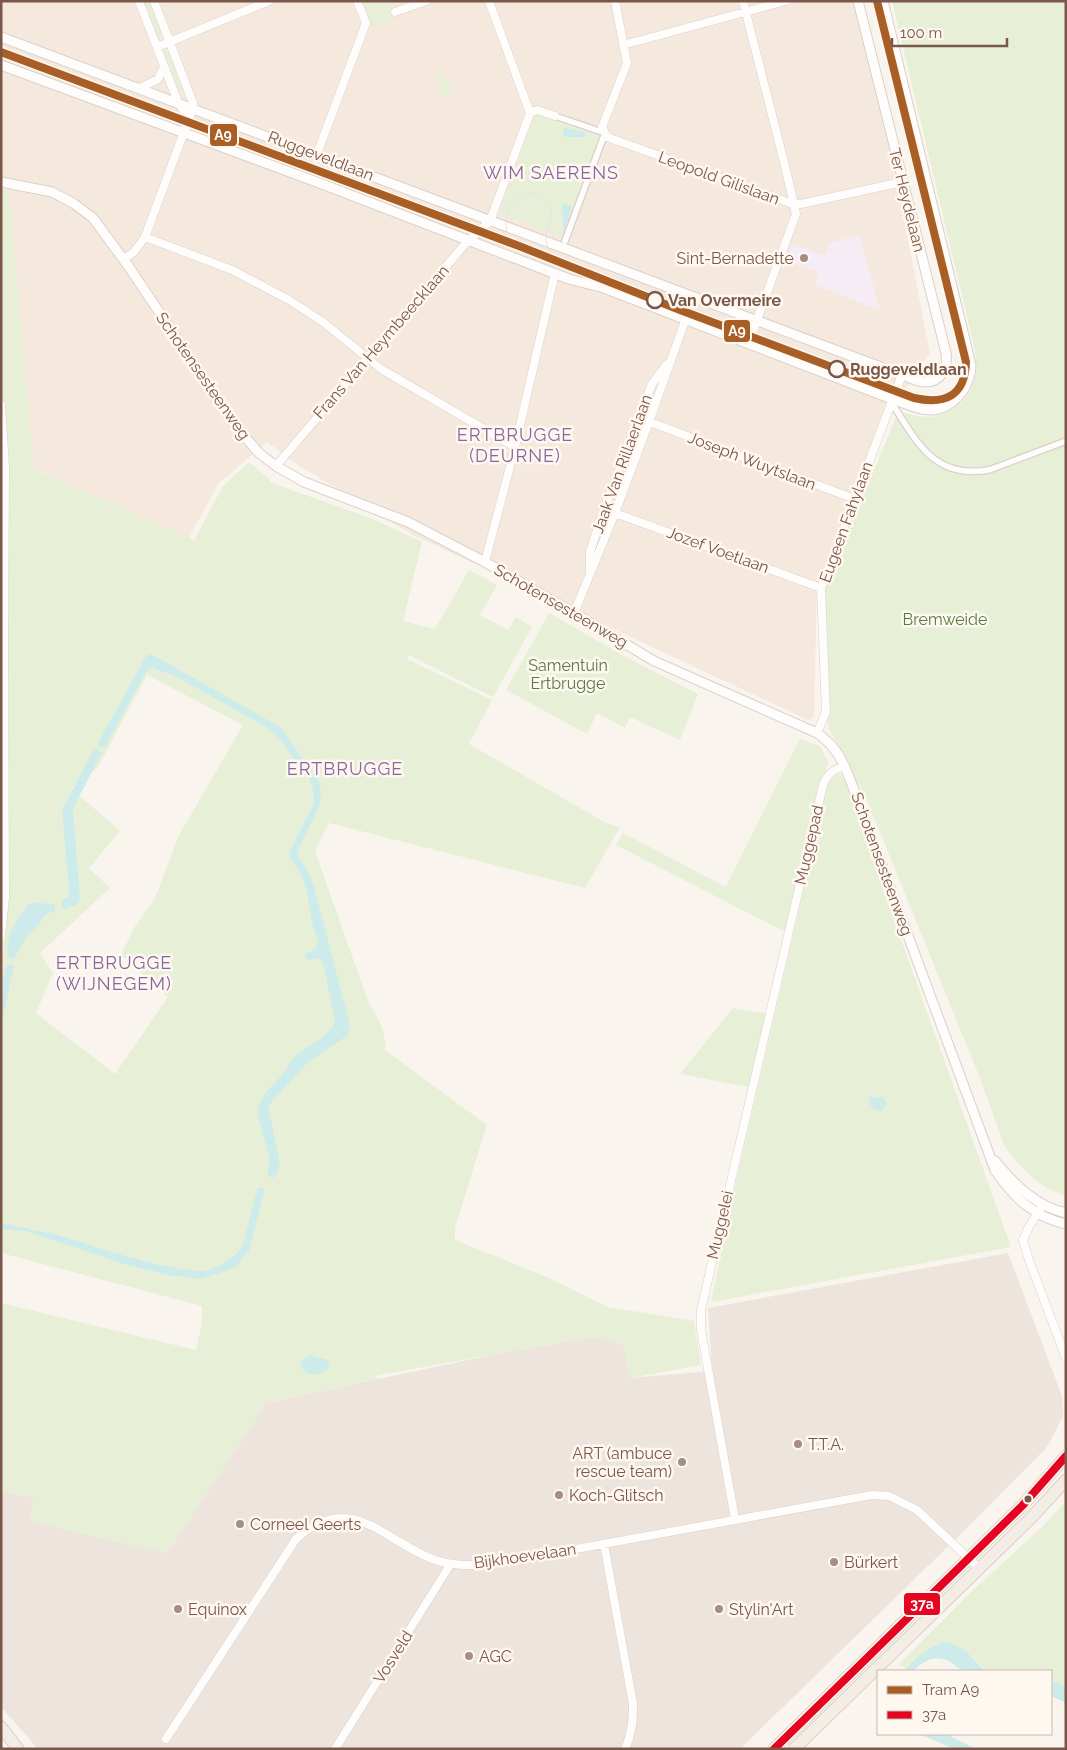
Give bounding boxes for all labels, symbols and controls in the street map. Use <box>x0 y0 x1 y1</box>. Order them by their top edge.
scale bar <box>892 15 1007 47</box>
text: 100 m <box>900 24 942 42</box>
line badge: A9 <box>209 123 238 147</box>
text: A9 <box>214 127 232 143</box>
street label: Ruggeveldlaan <box>265 127 377 185</box>
street label: Ter Heydelaan <box>885 146 929 254</box>
street label: Leopold Gilislaan <box>656 147 782 209</box>
district label: WIM SAERENS <box>483 162 619 183</box>
place label: Sint-Bernadette <box>677 249 794 268</box>
marker: Sint-Bernadette <box>798 252 810 264</box>
street label: Frans Van Heymbeecklaan <box>309 261 453 423</box>
marker: Van Overmeire <box>646 291 664 309</box>
place label: Van Overmeire <box>668 291 782 310</box>
street label: Schotensesteenweg <box>152 309 254 443</box>
line badge: A9 <box>723 319 751 343</box>
text: A9 <box>728 323 746 339</box>
marker: Ruggeveldlaan <box>828 360 846 378</box>
place label: Ruggeveldlaan <box>850 360 967 379</box>
street label: Jaak Van Rillaerlaan <box>588 392 656 536</box>
district label: ERTBRUGGE (DEURNE) <box>457 424 573 466</box>
street label: Joseph Wuytslaan <box>685 428 819 494</box>
street label: Eugeen Fahylaan <box>815 459 877 585</box>
street label: Jozef Voetlaan <box>664 523 772 577</box>
street label: Schotensesteenweg <box>491 560 631 652</box>
park label: Bremweide <box>903 610 987 629</box>
park label: Samentuin Ertbrugge <box>528 656 608 693</box>
district label: ERTBRUGGE <box>287 758 403 779</box>
street label: Schotensesteenweg <box>847 790 917 938</box>
street label: Muggepad <box>791 803 827 887</box>
district label: ERTBRUGGE (WIJNEGEM) <box>56 952 172 994</box>
street label: Muggelei <box>703 1189 737 1261</box>
place label: T.T.A. <box>808 1435 844 1454</box>
marker: T.T.A. <box>792 1438 804 1450</box>
place label: ART (ambuce rescue team) <box>572 1444 672 1481</box>
marker: ART (ambuce rescue team) <box>676 1456 688 1468</box>
place label: Koch-Glitsch <box>569 1486 664 1505</box>
marker: Koch-Glitsch <box>553 1489 565 1501</box>
unlabelled marker <box>1023 1494 1033 1504</box>
place label: Corneel Geerts <box>250 1515 361 1534</box>
marker: Corneel Geerts <box>234 1518 246 1530</box>
street label: Bijkhoevelaan <box>473 1539 577 1573</box>
place label: Bürkert <box>844 1553 899 1572</box>
marker: Bürkert <box>828 1556 840 1568</box>
line badge: 37a <box>903 1592 941 1616</box>
text: 37a <box>910 1596 934 1612</box>
place label: Equinox <box>188 1600 247 1619</box>
place label: Stylin'Art <box>729 1600 794 1619</box>
marker: Equinox <box>172 1603 184 1615</box>
marker: Stylin'Art <box>713 1603 725 1615</box>
street label: Vosveld <box>369 1627 417 1687</box>
place label: AGC <box>479 1647 512 1666</box>
marker: AGC <box>463 1650 475 1662</box>
legend <box>877 1670 1052 1735</box>
text: Tram A9 <box>922 1681 980 1699</box>
text: 37a <box>922 1706 946 1724</box>

